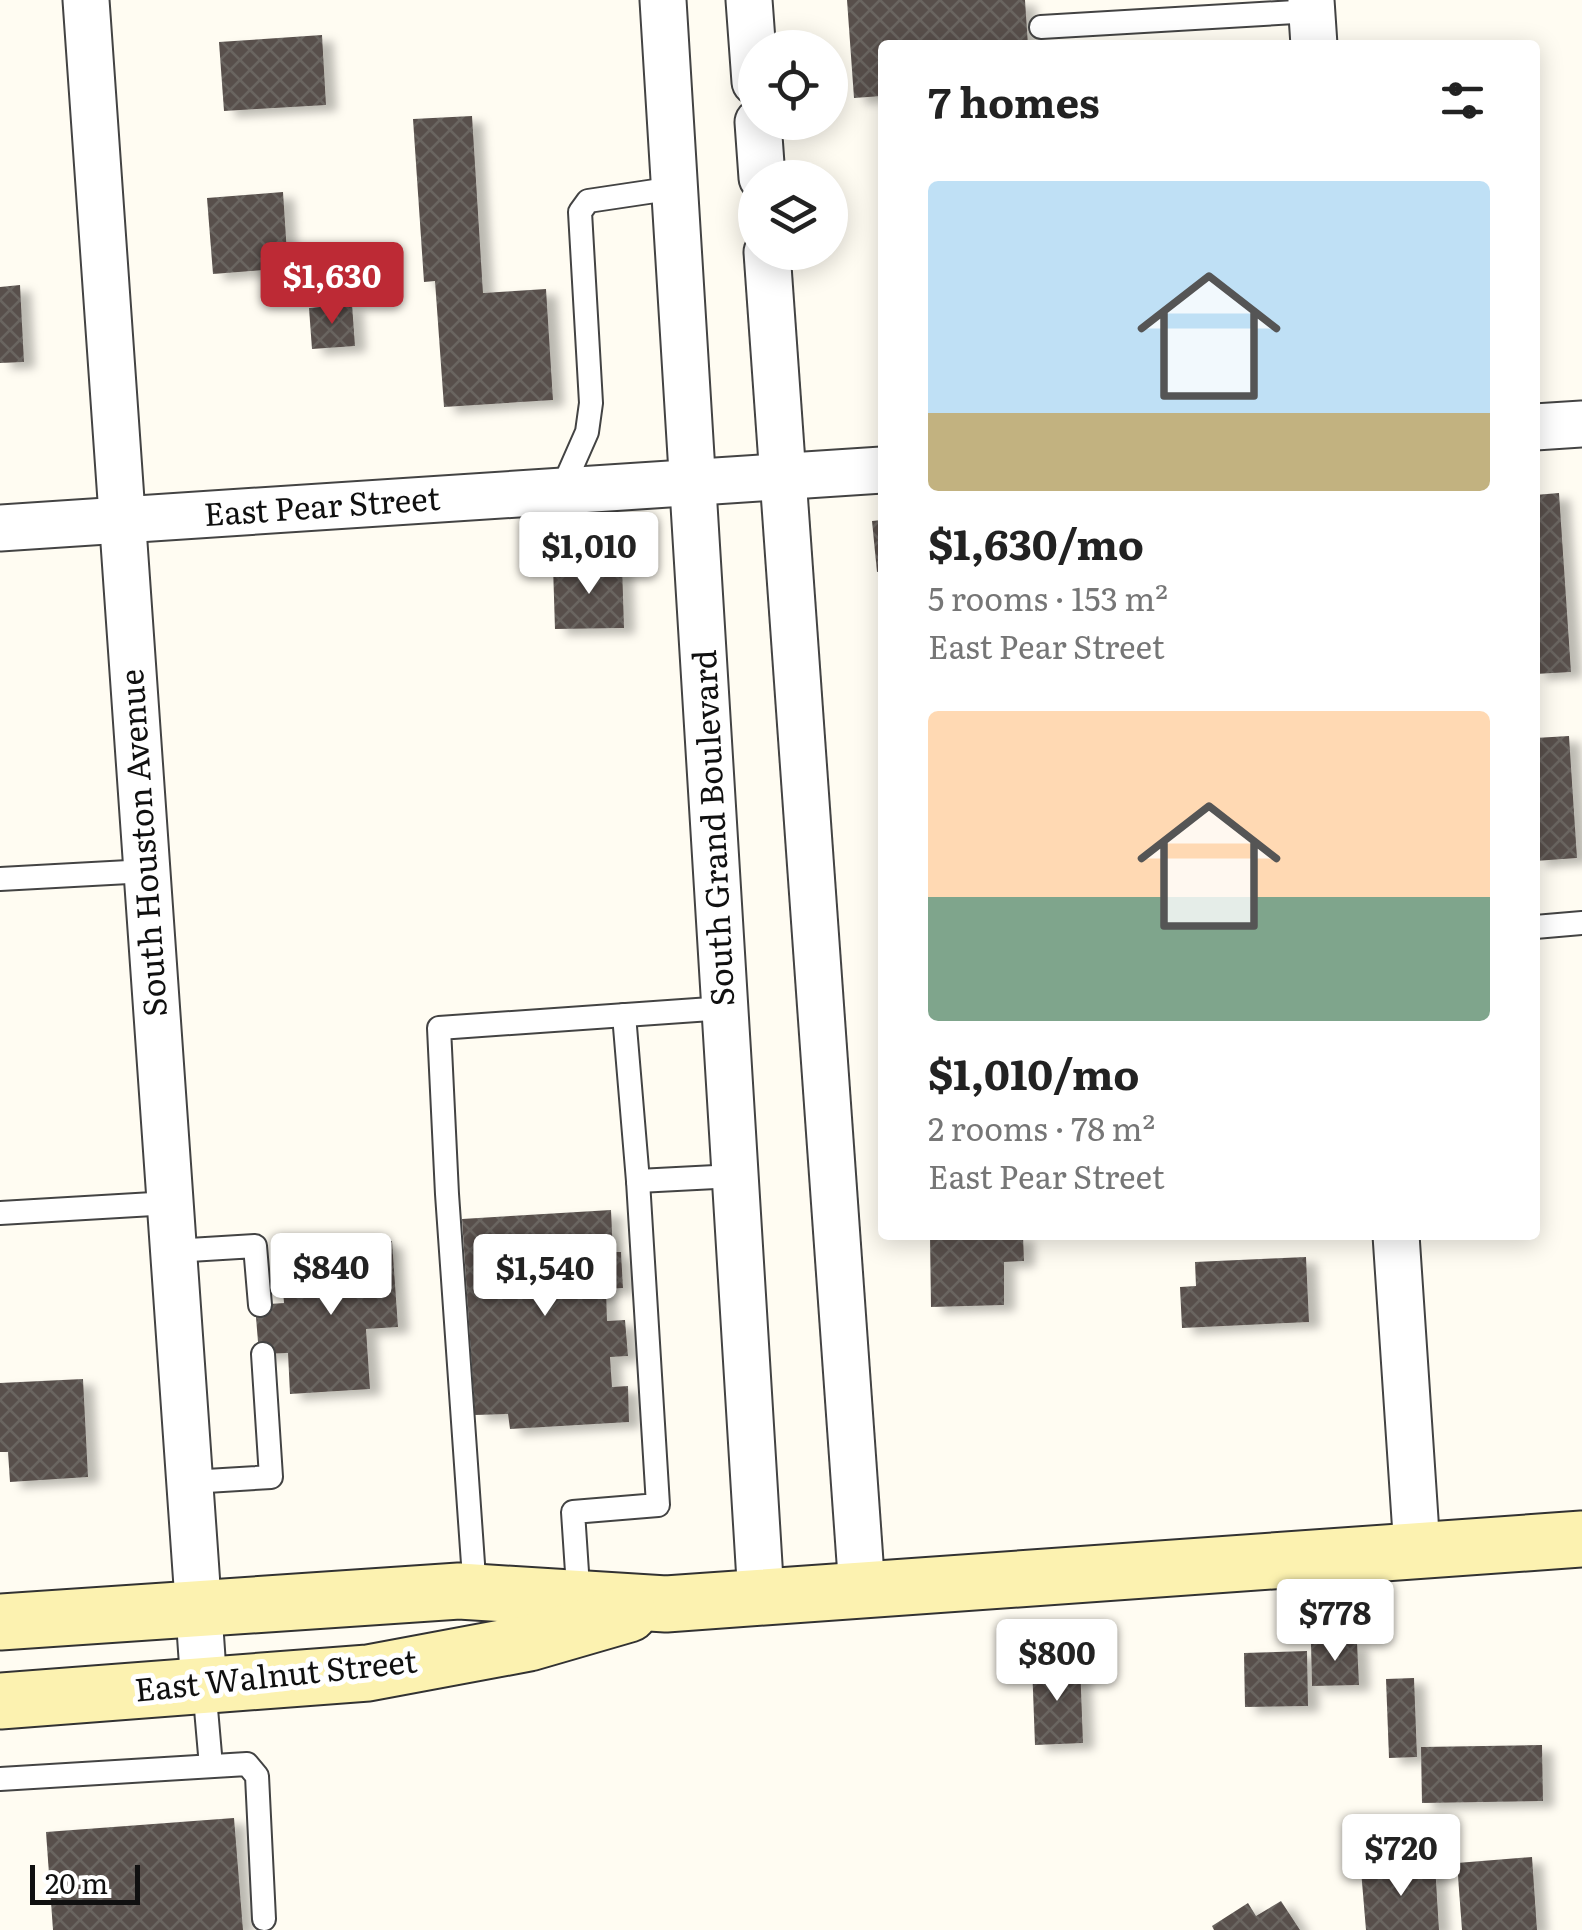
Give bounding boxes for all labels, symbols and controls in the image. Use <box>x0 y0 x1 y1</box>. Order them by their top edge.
map controls <box>738 30 848 270</box>
button: locate <box>738 30 848 140</box>
text: 7 homes <box>928 69 1100 131</box>
icon: filters <box>1435 73 1490 128</box>
button: layers <box>738 160 848 270</box>
pin: $1,630 <box>251 242 413 327</box>
icon: home <box>1119 246 1299 426</box>
text: $1,630 <box>283 250 381 298</box>
street label: East Pear Street <box>202 472 442 536</box>
text: $1,630/mo <box>928 511 1144 573</box>
pin: $1,010 <box>508 512 670 597</box>
text: $1,010 <box>541 520 637 568</box>
text: 5 rooms · 153 m² <box>928 573 1168 621</box>
text: East Pear Street <box>928 621 1165 669</box>
street label: South Grand Boulevard <box>678 649 744 1008</box>
street label: South Houston Avenue <box>105 668 177 1019</box>
icon: home <box>1119 776 1299 956</box>
text: $1,010/mo <box>928 1041 1140 1103</box>
text: 2 rooms · 78 m² <box>928 1103 1155 1151</box>
text: East Pear Street <box>928 1151 1165 1199</box>
pin: $840 <box>272 1233 390 1318</box>
pin: $1,540 <box>464 1234 626 1319</box>
text: $840 <box>293 1241 369 1289</box>
text: $1,540 <box>495 1242 595 1290</box>
pin: $778 <box>1276 1579 1394 1664</box>
text: $778 <box>1299 1587 1371 1635</box>
pin: $800 <box>998 1619 1116 1704</box>
text: $800 <box>1018 1627 1096 1675</box>
street label: East Walnut Street <box>132 1634 419 1712</box>
pin: $720 <box>1342 1814 1460 1899</box>
text: $720 <box>1364 1822 1438 1870</box>
scale bar <box>30 1860 140 1904</box>
text: 20 m <box>45 1861 108 1903</box>

